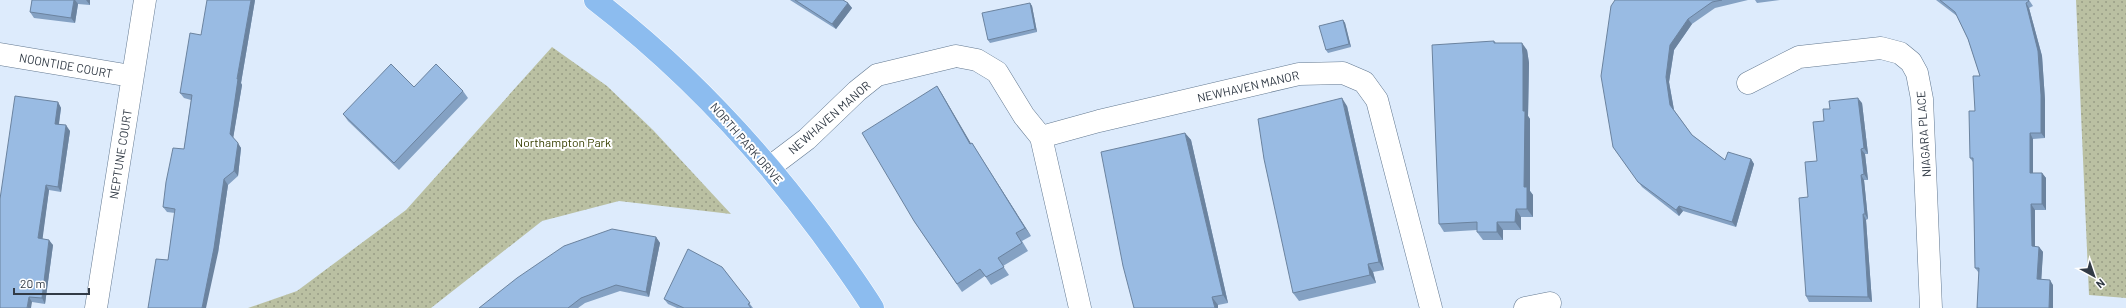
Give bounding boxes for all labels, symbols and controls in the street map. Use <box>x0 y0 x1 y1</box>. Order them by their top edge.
street label: NOONTIDE COURT <box>18 50 114 80</box>
street label: NEWHAVEN MANOR <box>1196 67 1300 105</box>
street label: NEWHAVEN MANOR <box>785 78 873 156</box>
street label: NIAGARA PLACE <box>1913 90 1933 178</box>
street label: NORTH PARK DRIVE <box>708 99 786 187</box>
street label: NEPTUNE COURT <box>106 108 134 200</box>
park label: Northampton Park <box>515 135 611 149</box>
north arrow <box>2074 256 2114 296</box>
scale bar <box>14 270 89 296</box>
text: 20 m <box>20 276 46 290</box>
text: N <box>2094 277 2108 291</box>

